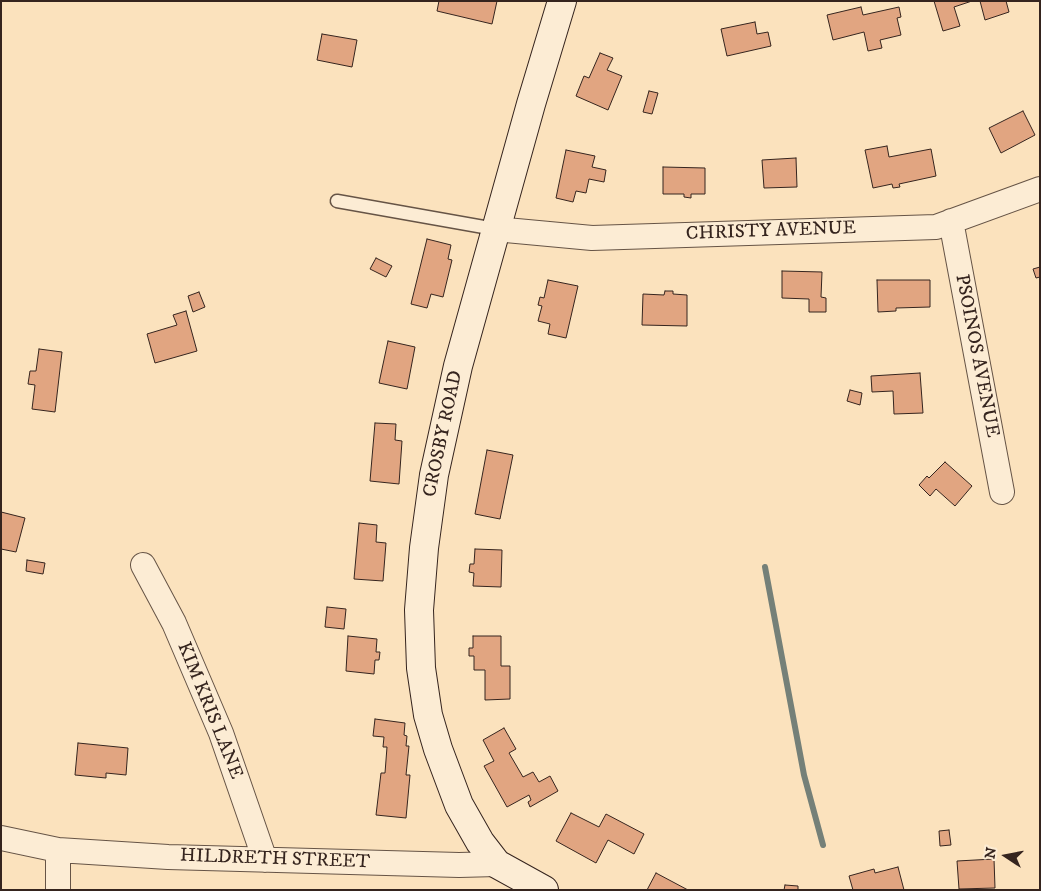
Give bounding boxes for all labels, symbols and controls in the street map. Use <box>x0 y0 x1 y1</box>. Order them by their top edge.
street label: CHRISTY AVENUE <box>686 218 856 246</box>
street label: PSOINOS AVENUE <box>949 272 1003 440</box>
street label: CROSBY ROAD <box>419 369 469 499</box>
street label: KIM KRIS LANE <box>171 639 247 783</box>
north arrow <box>981 831 1031 881</box>
street label: HILDRETH STREET <box>180 845 370 875</box>
text: N <box>981 846 1001 860</box>

